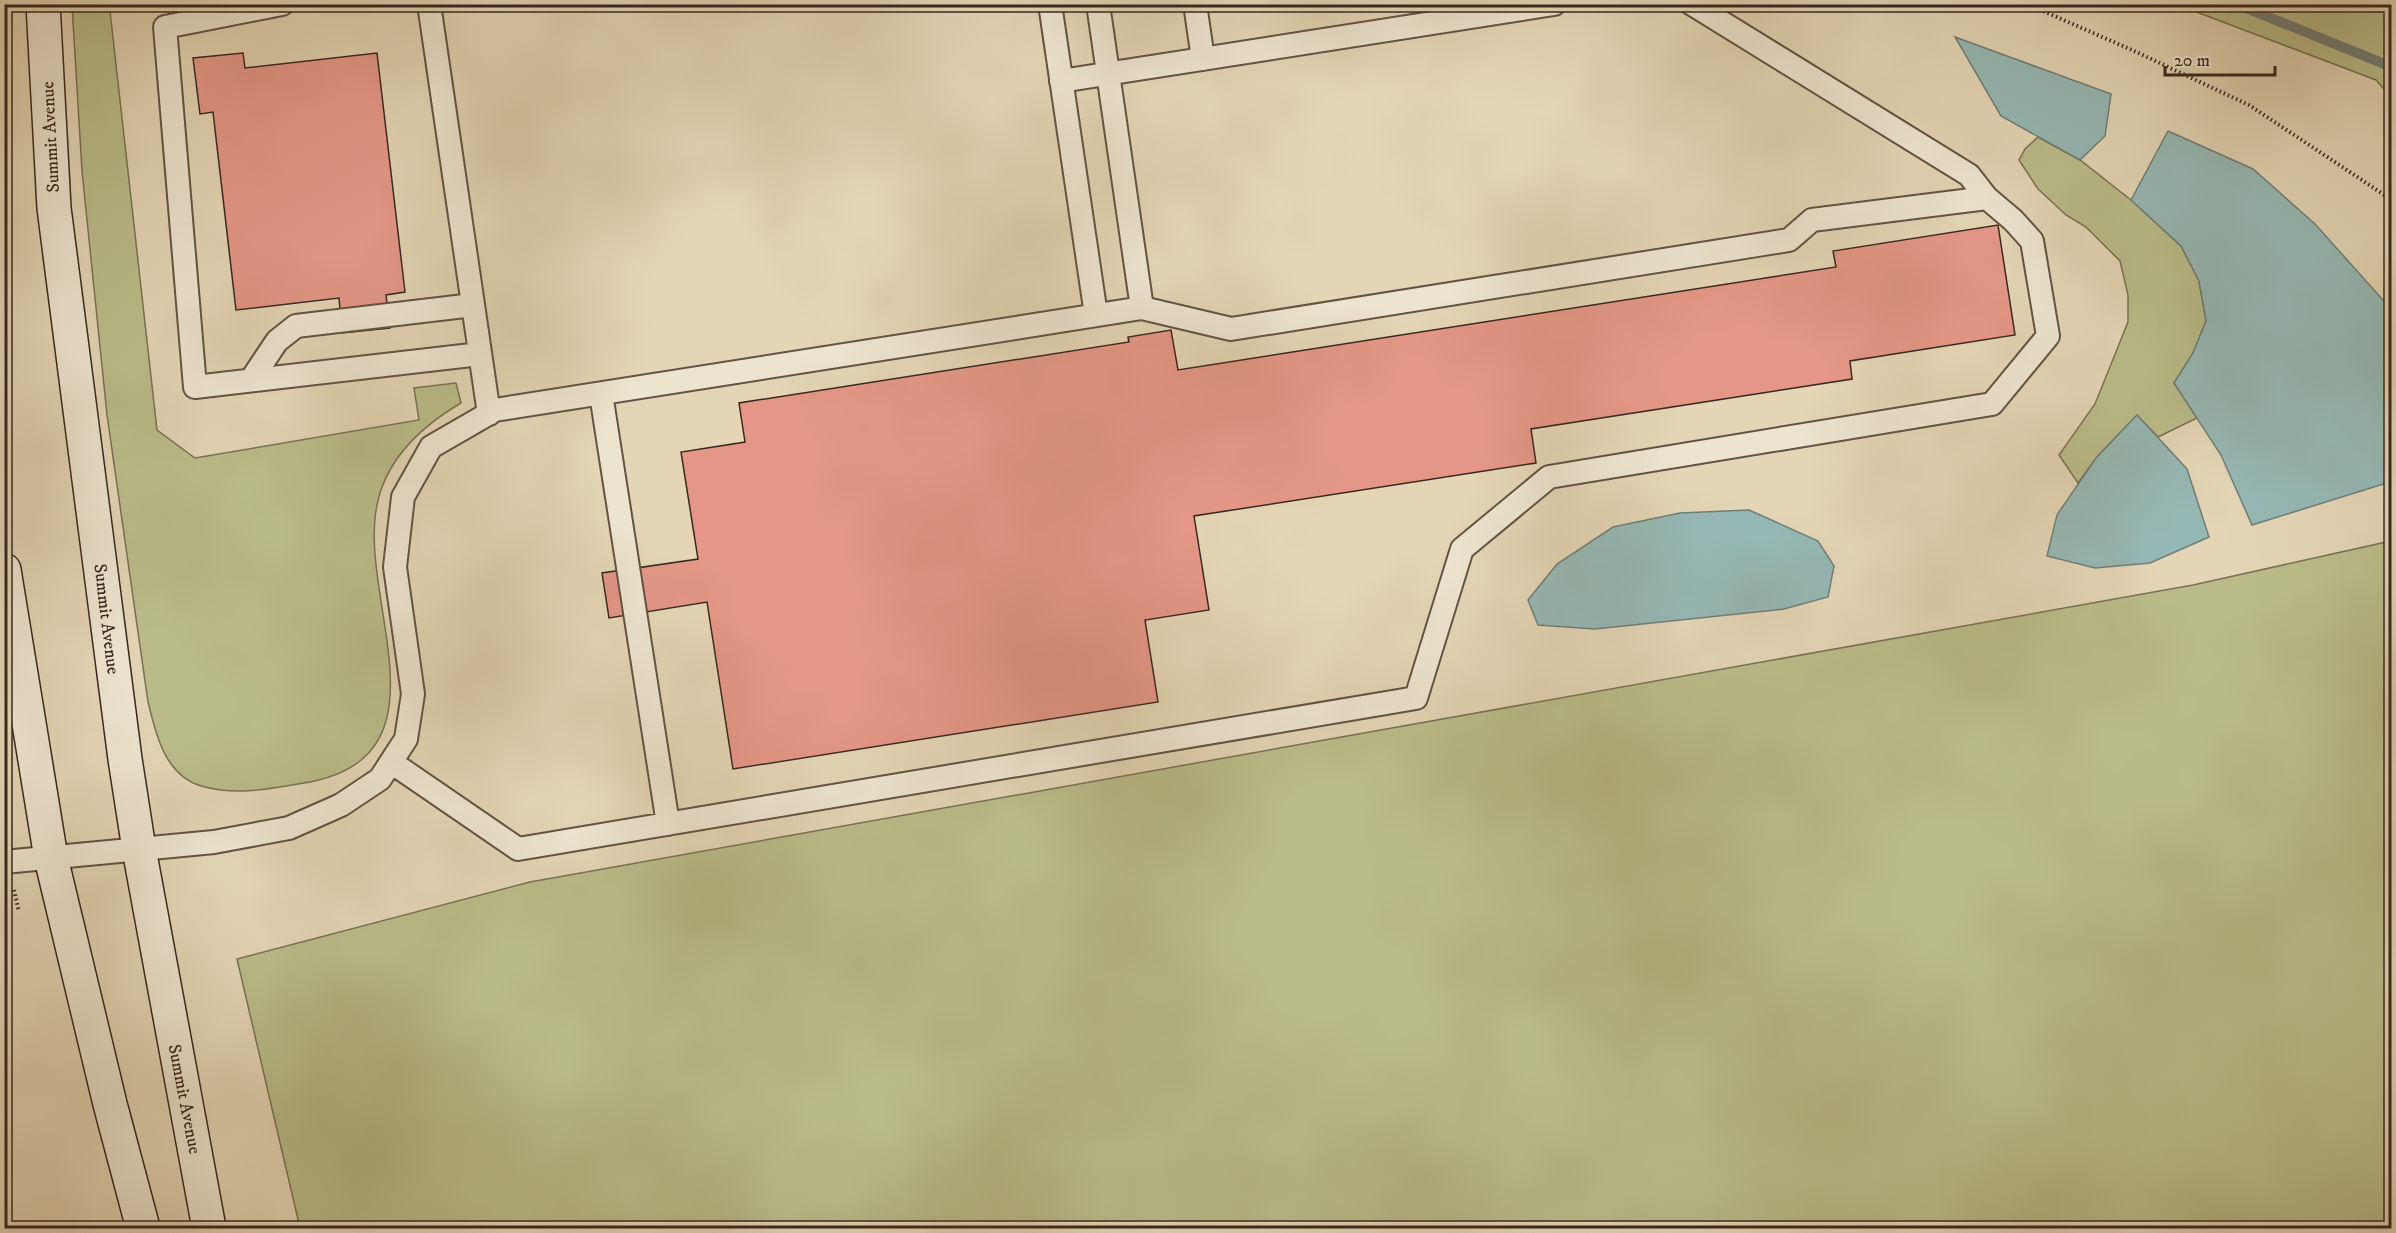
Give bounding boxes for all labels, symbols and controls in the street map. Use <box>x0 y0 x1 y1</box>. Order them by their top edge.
scale bar <box>2165 39 2274 77</box>
text: 20 m <box>2174 50 2210 72</box>
street label: Summit Avenue <box>37 81 65 193</box>
street label: Summit Avenue <box>88 563 124 676</box>
street label: Summit Avenue <box>163 1042 205 1156</box>

